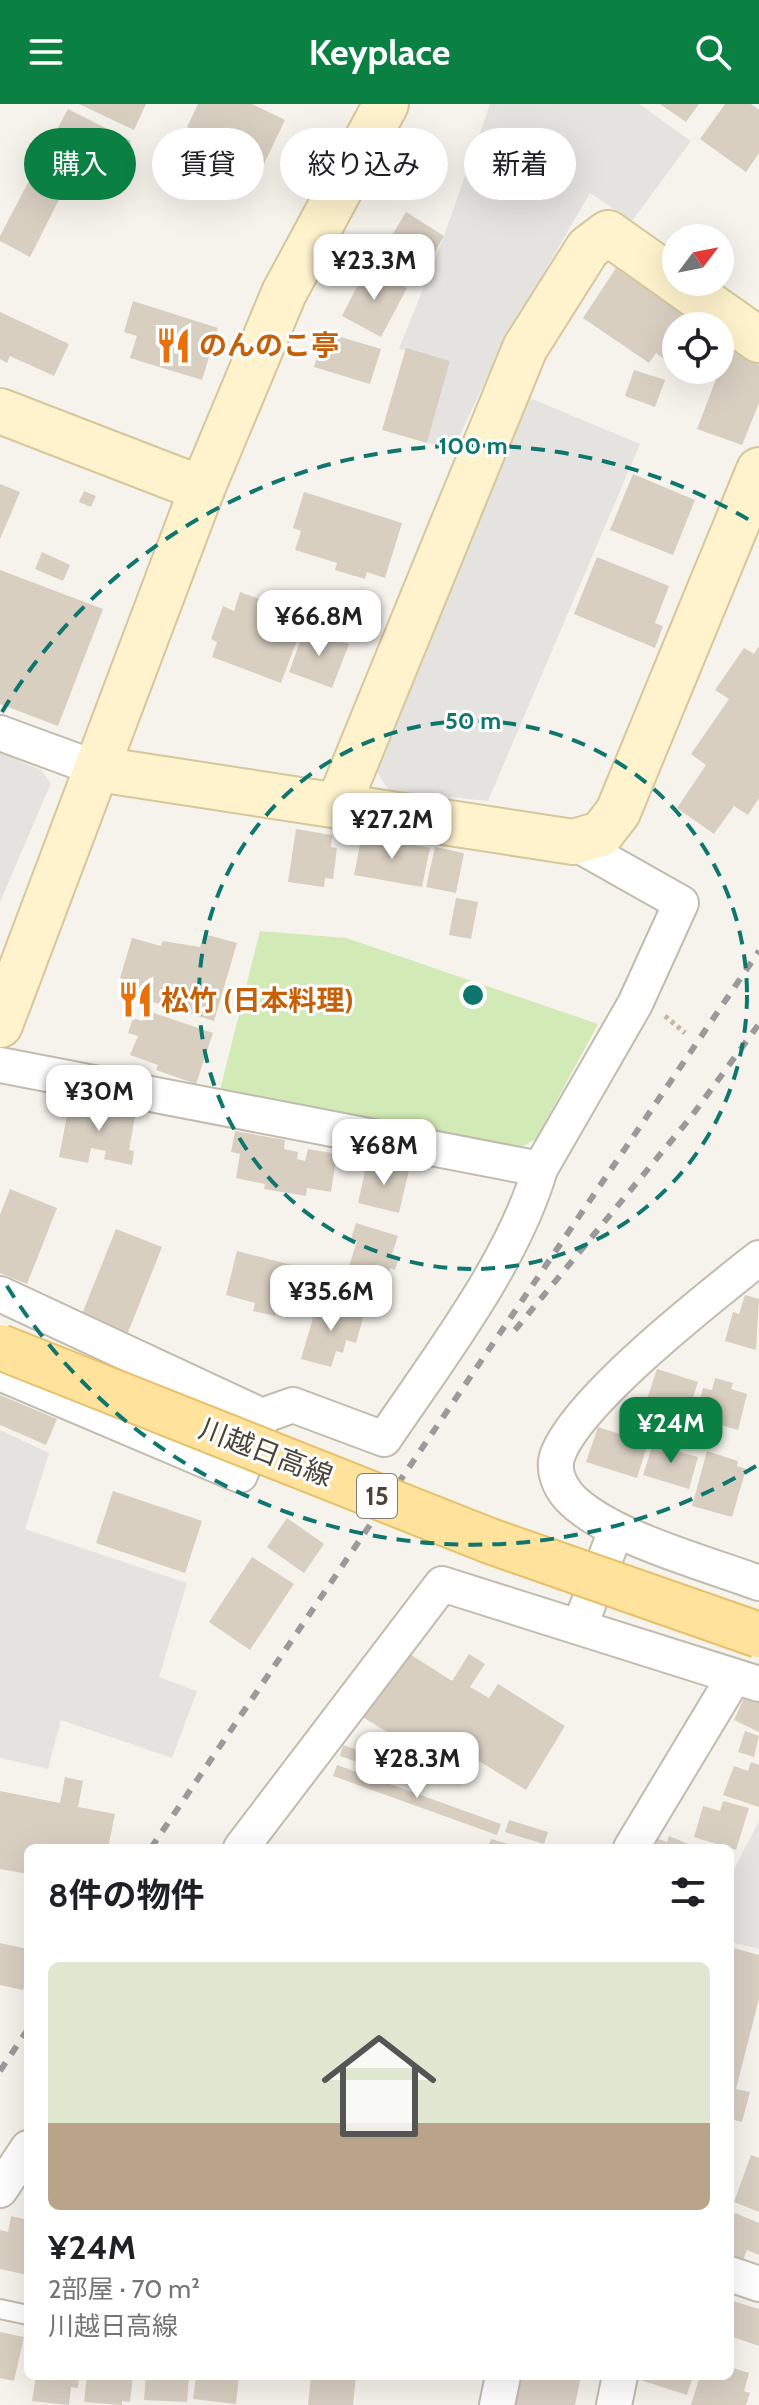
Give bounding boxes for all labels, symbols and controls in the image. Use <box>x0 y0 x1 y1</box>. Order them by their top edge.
icon: menu <box>24 30 68 74</box>
text: Keyplace <box>309 30 450 74</box>
icon: search <box>691 30 735 74</box>
chip: 購入 <box>24 128 136 200</box>
chip: 賃貸 <box>152 128 264 200</box>
chip: 絞り込み <box>280 128 448 200</box>
chip: 新着 <box>464 128 576 200</box>
north arrow <box>662 224 734 296</box>
map controls <box>662 224 734 384</box>
pin: ¥23.3M <box>309 234 439 302</box>
text: ¥23.3M <box>332 244 416 276</box>
button: locate <box>662 312 734 384</box>
restaurant icon: のんのこ亭 <box>154 326 192 364</box>
place label: のんのこ亭 <box>199 328 339 362</box>
text: 100 m <box>438 431 508 460</box>
pin: ¥66.8M <box>254 590 384 658</box>
text: ¥66.8M <box>275 600 363 632</box>
text: 50 m <box>445 706 501 735</box>
pin: ¥27.2M <box>327 793 457 861</box>
text: ¥27.2M <box>351 803 434 835</box>
restaurant icon: 松竹 (日本料理) <box>116 981 154 1019</box>
centre of rings <box>459 981 487 1009</box>
place label: 松竹 (日本料理) <box>161 983 354 1017</box>
pin: ¥30M <box>52 1065 146 1133</box>
text: ¥30M <box>64 1075 134 1107</box>
pin: ¥68M <box>337 1119 431 1187</box>
text: ¥68M <box>350 1129 418 1161</box>
pin: ¥35.6M <box>266 1265 396 1333</box>
text: ¥35.6M <box>288 1275 374 1307</box>
pin: ¥24M <box>624 1397 718 1465</box>
text: ¥24M <box>637 1407 705 1439</box>
street label: 川越日高線 <box>195 1411 337 1493</box>
road number: 15 <box>357 1474 397 1518</box>
pin: ¥28.3M <box>352 1732 482 1800</box>
text: ¥28.3M <box>374 1742 460 1774</box>
icon: filters <box>666 1870 710 1914</box>
text: 8件の物件 <box>48 1874 205 1916</box>
icon: home <box>307 2014 451 2158</box>
text: ¥24M <box>48 2226 136 2268</box>
text: 2部屋 · 70 m² <box>48 2273 200 2305</box>
text: 川越日高線 <box>48 2310 178 2342</box>

